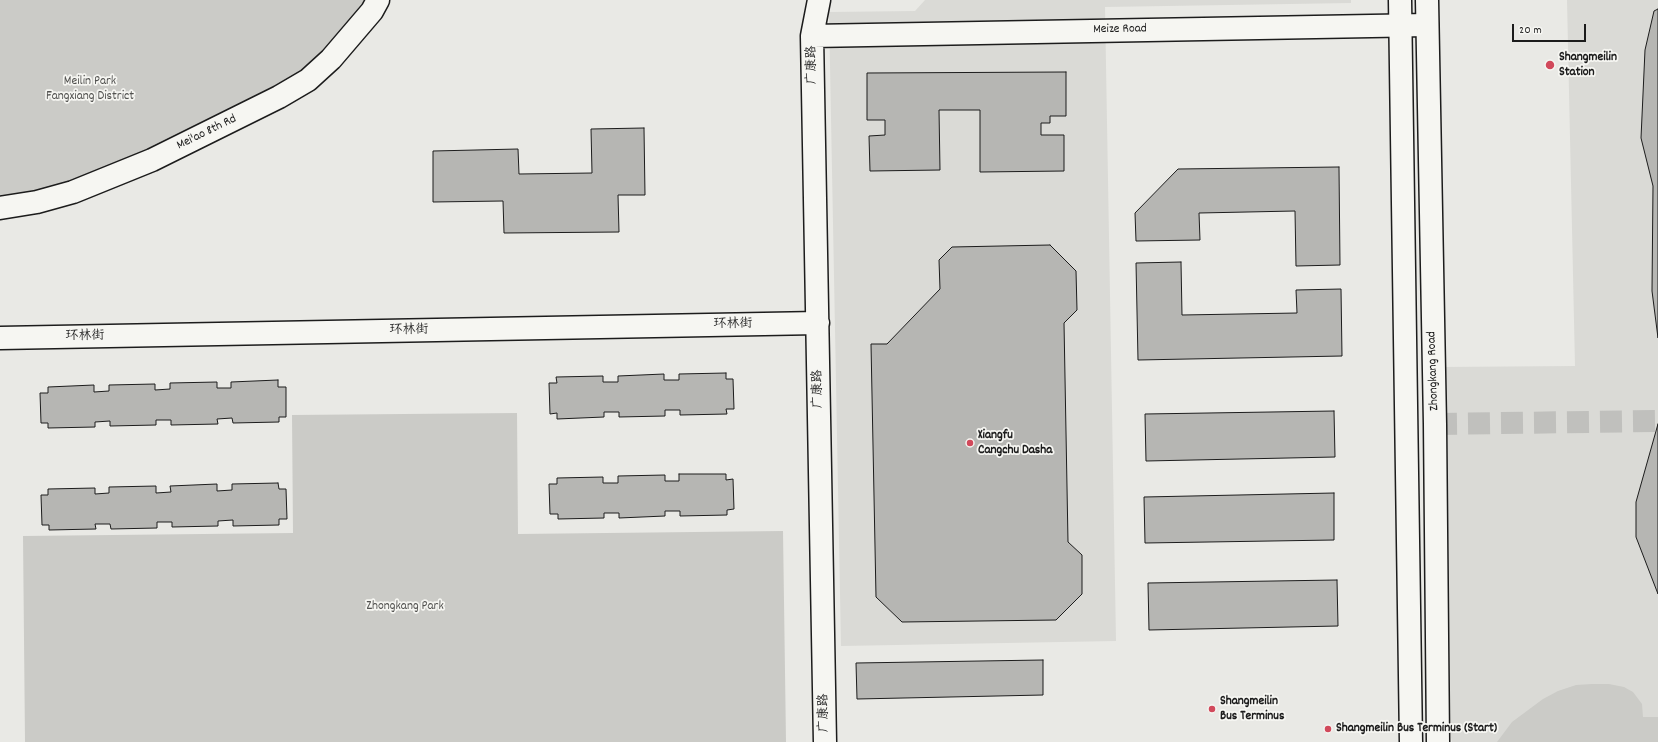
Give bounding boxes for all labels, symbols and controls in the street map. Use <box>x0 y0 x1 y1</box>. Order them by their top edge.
scale bar <box>1514 16 1588 42</box>
street label: Meize Road <box>1093 22 1147 38</box>
text: 20 m <box>1519 22 1542 39</box>
street label: 广康路 <box>805 45 821 85</box>
place label: Shangmeilin Station <box>1559 50 1617 81</box>
marker: Shangmeilin Station <box>1544 59 1556 71</box>
park label: Meilin Park Fangxiang District <box>46 74 134 105</box>
street label: Mei'ao 8th Rd <box>175 112 239 154</box>
street label: 环林街 <box>713 317 753 333</box>
street label: 环林街 <box>389 323 429 339</box>
street label: 环林街 <box>65 329 105 345</box>
street label: Zhongkang Road <box>1425 331 1443 411</box>
street label: 广康路 <box>811 369 827 409</box>
place label: Xiangfu Cangchu Dasha <box>978 428 1052 459</box>
marker: Xiangfu Cangchu Dasha <box>965 438 975 448</box>
park label: Zhongkang Park <box>366 599 444 615</box>
street label: 广康路 <box>817 693 833 733</box>
place label: Shangmeilin Bus Terminus <box>1220 694 1284 725</box>
marker: Shangmeilin Bus Terminus <box>1207 704 1217 714</box>
place label: Shangmeilin Bus Terminus (Start) <box>1336 721 1497 737</box>
marker: Shangmeilin Bus Terminus (Start) <box>1323 724 1333 734</box>

